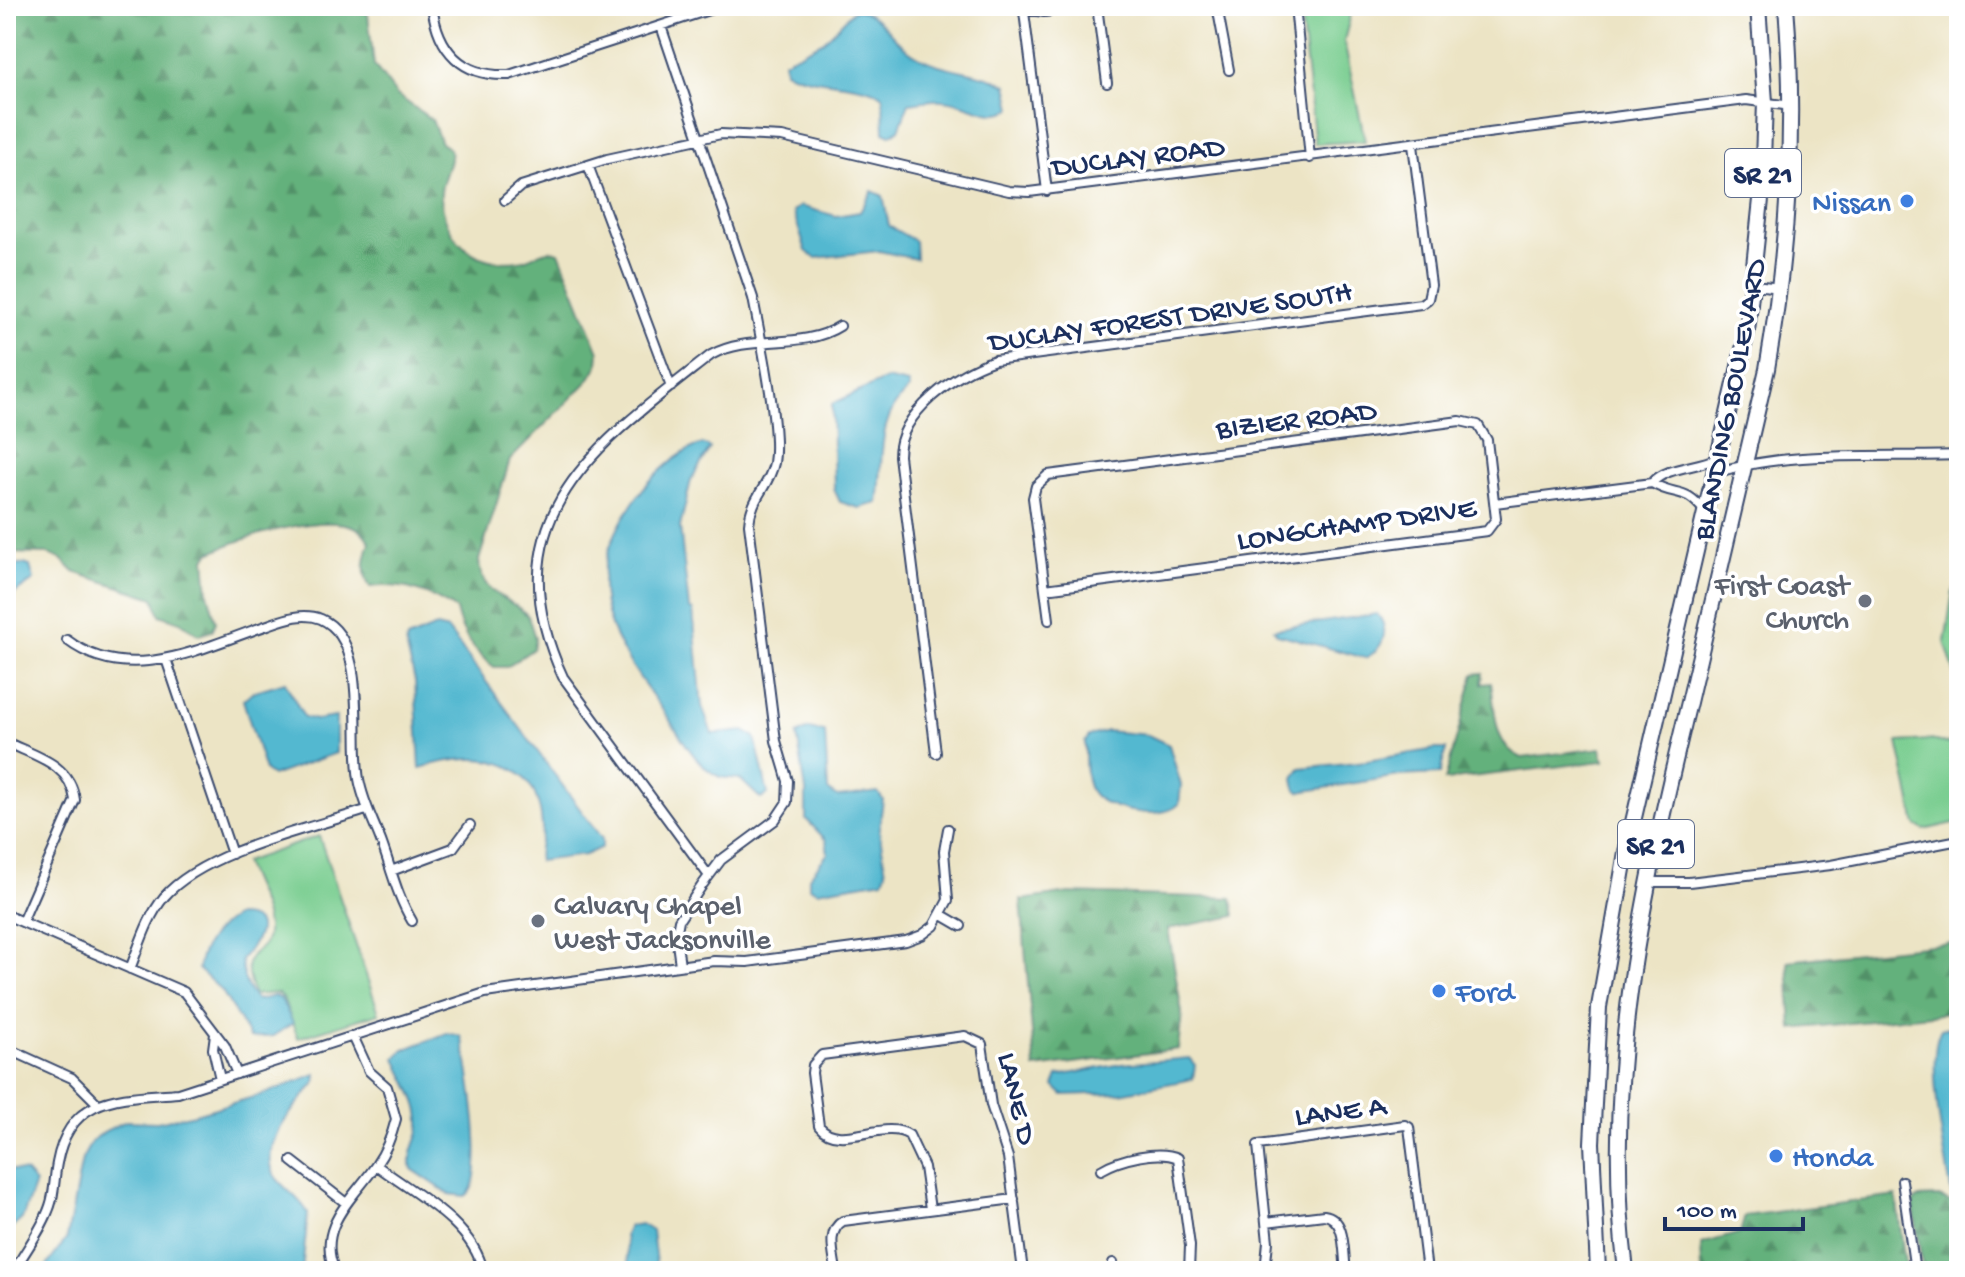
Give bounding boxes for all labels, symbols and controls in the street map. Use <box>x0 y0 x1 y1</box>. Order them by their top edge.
street label: DUCLAY ROAD <box>1048 131 1227 188</box>
road number: SR 21 <box>1725 149 1801 197</box>
place label: Nissan <box>1812 188 1891 223</box>
marker: Nissan <box>1898 192 1916 210</box>
street label: BLANDING BOULEVARD <box>1688 256 1777 545</box>
street label: DUCLAY FOREST DRIVE SOUTH <box>985 277 1355 363</box>
street label: BIZIER ROAD <box>1213 395 1379 450</box>
street label: LONGCHAMP DRIVE <box>1235 492 1480 561</box>
place label: First Coast Church <box>1713 571 1852 640</box>
marker: First Coast Church <box>1856 592 1874 610</box>
road number: SR 21 <box>1618 820 1694 868</box>
place label: Calvary Chapel West Jacksonville <box>554 891 771 960</box>
marker: Calvary Chapel West Jacksonville <box>529 912 547 930</box>
place label: Ford <box>1454 978 1517 1013</box>
marker: Ford <box>1430 982 1448 1000</box>
street label: LANE D <box>987 1049 1042 1149</box>
street label: LANE A <box>1293 1090 1390 1136</box>
place label: Honda <box>1792 1143 1875 1178</box>
marker: Honda <box>1767 1147 1785 1165</box>
scale bar <box>1665 1181 1803 1231</box>
text: 100 m <box>1676 1198 1737 1227</box>

